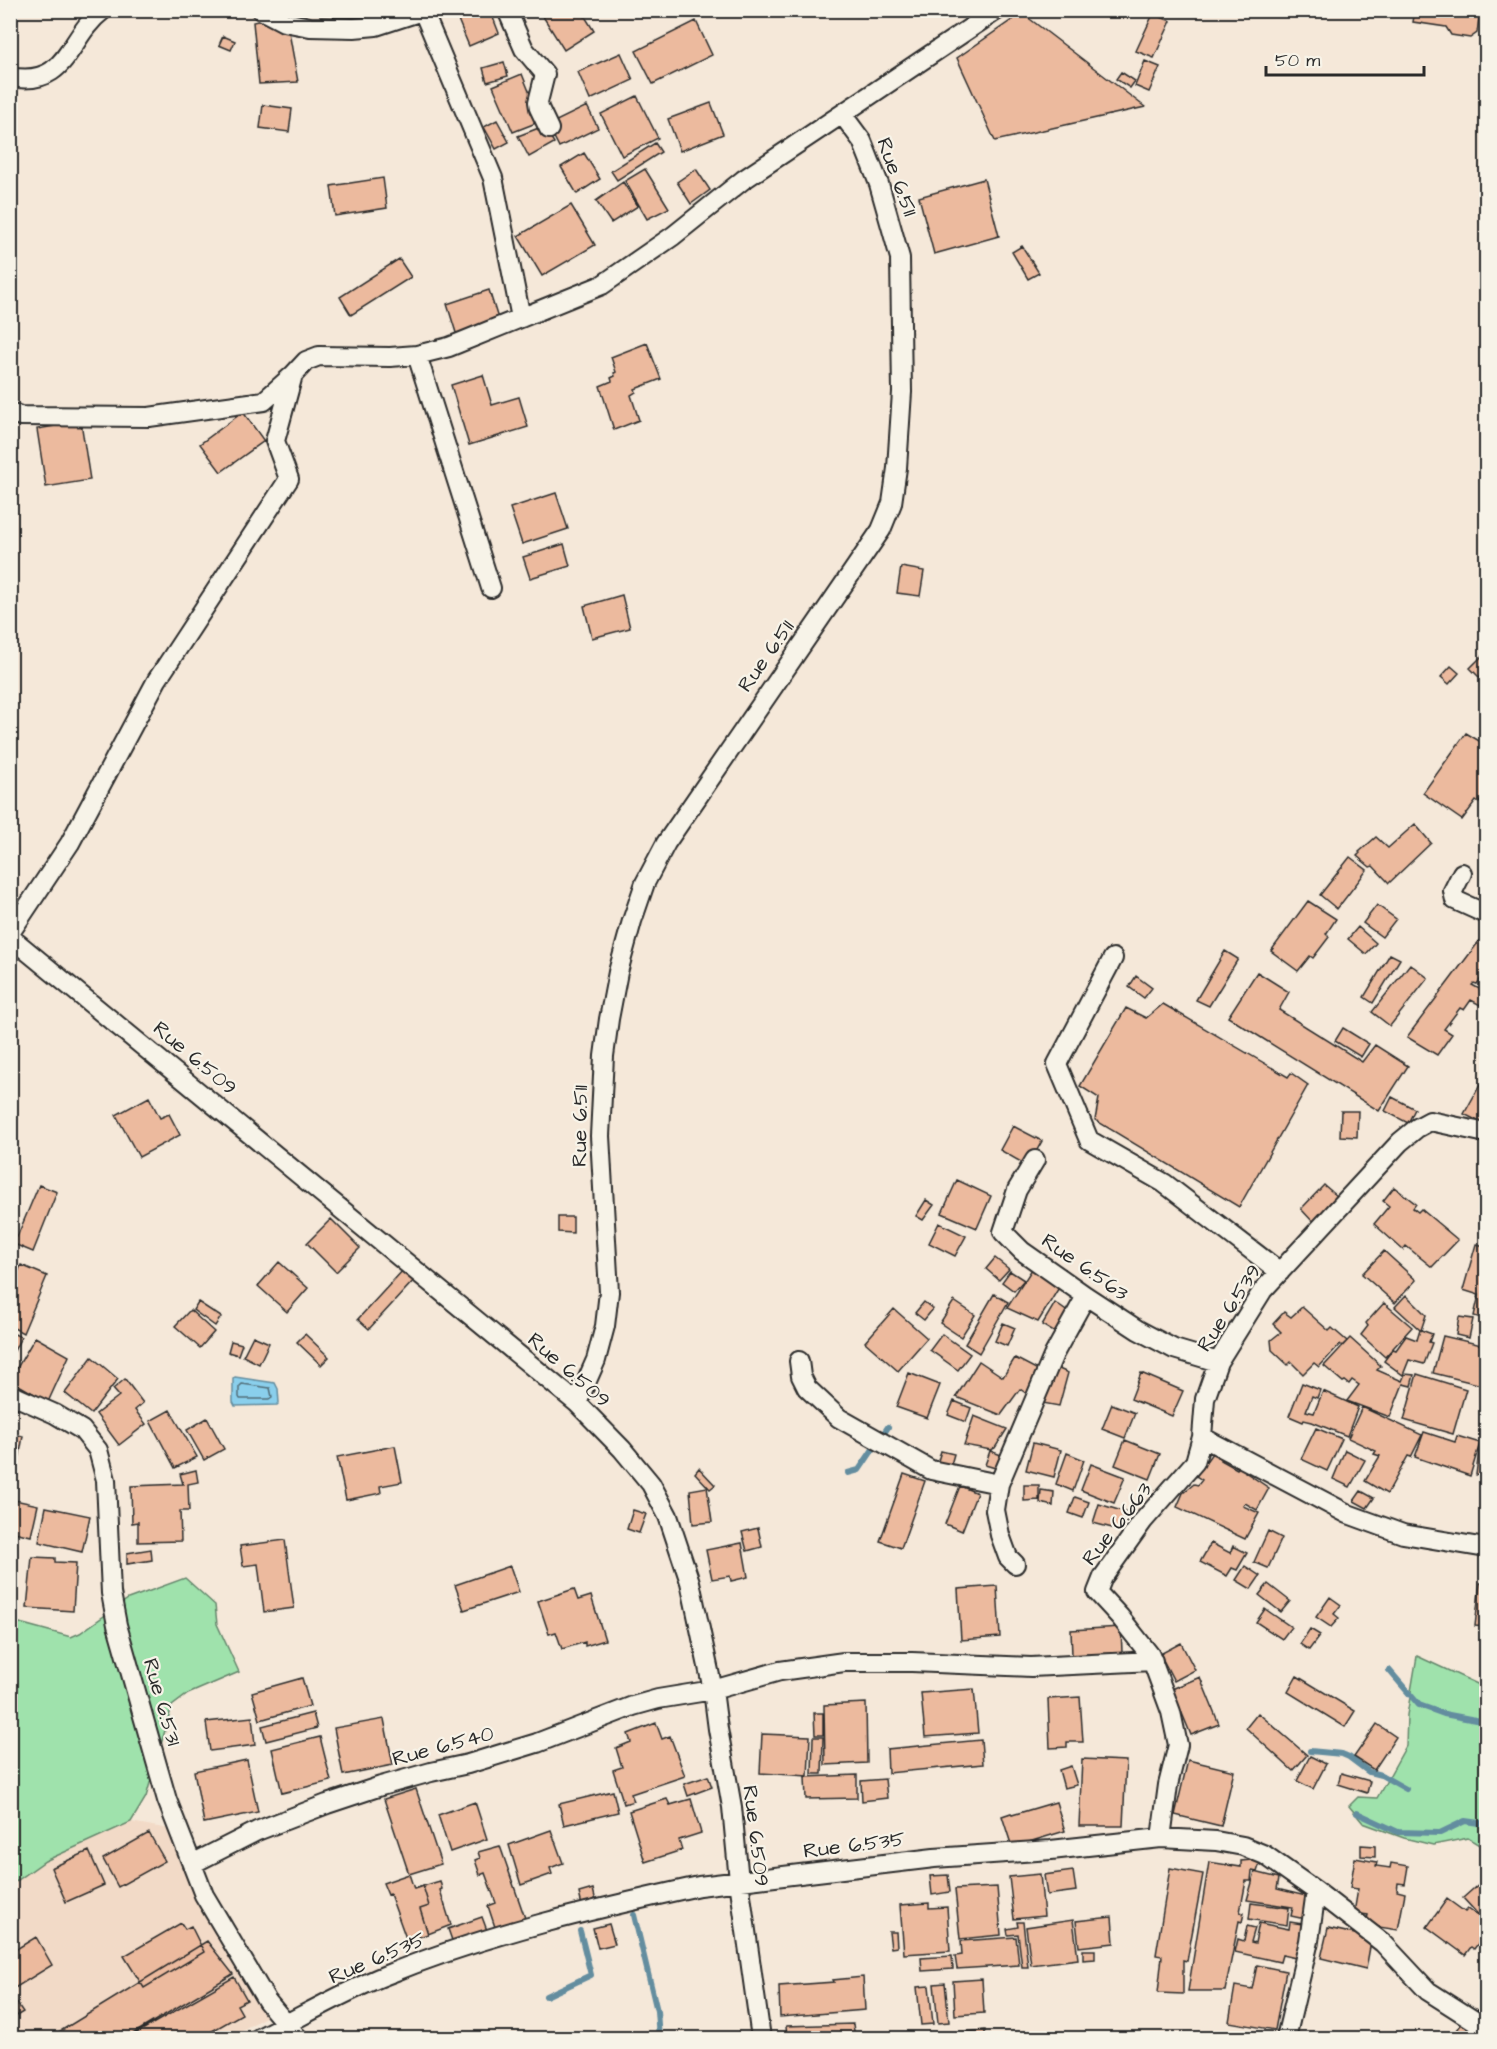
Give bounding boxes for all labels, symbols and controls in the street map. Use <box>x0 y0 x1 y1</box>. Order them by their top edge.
scale bar <box>1266 39 1424 77</box>
text: 50 m <box>1275 48 1320 73</box>
street label: Rue 6.511 <box>869 134 925 221</box>
street label: Rue 6.511 <box>731 614 802 698</box>
street label: Rue 6.509 <box>147 1014 243 1102</box>
street label: Rue 6.511 <box>565 1085 595 1167</box>
street label: Rue 6.563 <box>1036 1226 1135 1308</box>
street label: Rue 6.539 <box>1190 1259 1268 1357</box>
street label: Rue 6.509 <box>521 1326 617 1414</box>
street label: Rue 6.663 <box>1075 1476 1159 1572</box>
street label: Rue 6.531 <box>136 1655 188 1749</box>
street label: Rue 6.540 <box>389 1719 497 1773</box>
street label: Rue 6.509 <box>735 1784 777 1888</box>
street label: Rue 6.535 <box>802 1824 906 1866</box>
street label: Rue 6.535 <box>324 1925 430 1991</box>

